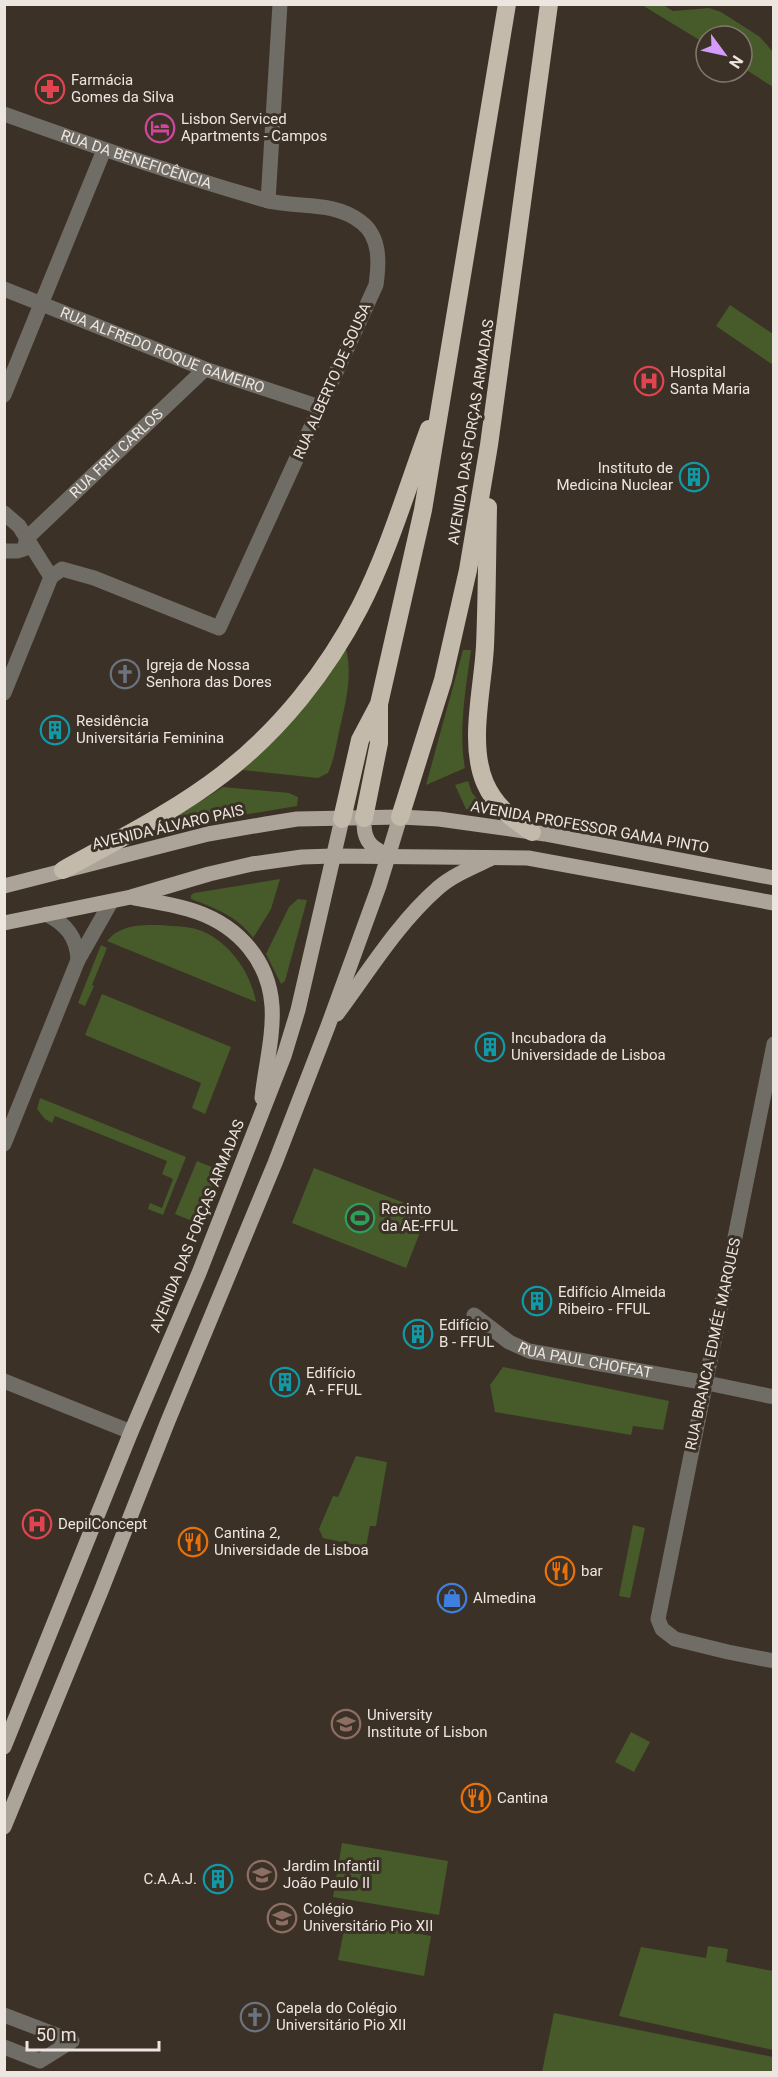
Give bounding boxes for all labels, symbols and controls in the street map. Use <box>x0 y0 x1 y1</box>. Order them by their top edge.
north arrow <box>694 24 754 84</box>
text: N <box>725 52 747 72</box>
place label: Farmácia Gomes da Silva <box>71 71 174 106</box>
pharmacy icon: Farmácia Gomes da Silva <box>34 73 66 105</box>
place label: Lisbon Serviced Apartments - Campos <box>181 110 327 145</box>
hotel icon: Lisbon Serviced Apartments - Campos <box>144 112 176 144</box>
street label: RUA DA BENEFICÊNCIA <box>59 126 214 193</box>
street label: RUA ALBERTO DE SOUSA <box>289 300 375 462</box>
street label: RUA ALFREDO ROQUE GAMEIRO <box>58 303 267 397</box>
street label: AVENIDA DAS FORÇAS ARMADAS <box>444 318 498 546</box>
place label: Hospital Santa Maria <box>670 363 750 398</box>
hospital icon: Hospital Santa Maria <box>633 365 665 397</box>
street label: RUA FREI CARLOS <box>66 405 167 502</box>
place label: Instituto de Medicina Nuclear <box>557 459 673 494</box>
building icon: Instituto de Medicina Nuclear <box>678 461 710 493</box>
place label: Igreja de Nossa Senhora das Dores <box>146 656 272 691</box>
church icon: Igreja de Nossa Senhora das Dores <box>109 658 141 690</box>
place label: Residência Universitária Feminina <box>76 712 224 747</box>
building icon: Residência Universitária Feminina <box>39 714 71 746</box>
street label: AVENIDA PROFESSOR GAMA PINTO <box>469 797 711 857</box>
street label: AVENIDA ÁLVARO PAIS <box>90 801 246 853</box>
place label: Incubadora da Universidade de Lisboa <box>511 1029 666 1064</box>
building icon: Incubadora da Universidade de Lisboa <box>474 1031 506 1063</box>
street label: AVENIDA DAS FORÇAS ARMADAS <box>146 1117 248 1335</box>
place label: Recinto da AE-FFUL <box>381 1200 458 1235</box>
sports icon: Recinto da AE-FFUL <box>344 1202 376 1234</box>
street label: RUA BRANCA EDMÉE MARQUES <box>682 1236 744 1452</box>
place label: Edifício Almeida Ribeiro - FFUL <box>558 1283 666 1318</box>
building icon: Edifício Almeida Ribeiro - FFUL <box>521 1285 553 1317</box>
place label: Edifício B - FFUL <box>439 1316 494 1351</box>
building icon: Edifício B - FFUL <box>402 1318 434 1350</box>
street label: RUA PAUL CHOFFAT <box>515 1338 654 1382</box>
place label: Edifício A - FFUL <box>306 1364 362 1399</box>
building icon: Edifício A - FFUL <box>269 1366 301 1398</box>
hospital icon: DepilConcept <box>21 1508 53 1540</box>
place label: DepilConcept <box>58 1515 147 1533</box>
place label: Cantina 2, Universidade de Lisboa <box>214 1524 369 1559</box>
restaurant icon: Cantina 2, Universidade de Lisboa <box>177 1526 209 1558</box>
restaurant icon: bar <box>544 1555 576 1587</box>
place label: bar <box>581 1562 603 1580</box>
shop icon: Almedina <box>436 1582 468 1614</box>
place label: Almedina <box>473 1589 536 1607</box>
place label: University Institute of Lisbon <box>367 1706 488 1741</box>
school or university icon: University Institute of Lisbon <box>330 1708 362 1740</box>
restaurant icon: Cantina <box>460 1782 492 1814</box>
place label: Cantina <box>497 1789 548 1807</box>
place label: Jardim Infantil João Paulo II <box>283 1857 380 1892</box>
school or university icon: Jardim Infantil João Paulo II <box>246 1859 278 1891</box>
building icon: C.A.A.J. <box>202 1863 234 1895</box>
place label: C.A.A.J. <box>144 1870 197 1888</box>
place label: Colégio Universitário Pio XII <box>303 1900 433 1935</box>
school or university icon: Colégio Universitário Pio XII <box>266 1902 298 1934</box>
place label: Capela do Colégio Universitário Pio XII <box>276 1999 406 2034</box>
church icon: Capela do Colégio Universitário Pio XII <box>239 2001 271 2033</box>
scale bar <box>27 2014 159 2052</box>
text: 50 m <box>36 2024 76 2045</box>

